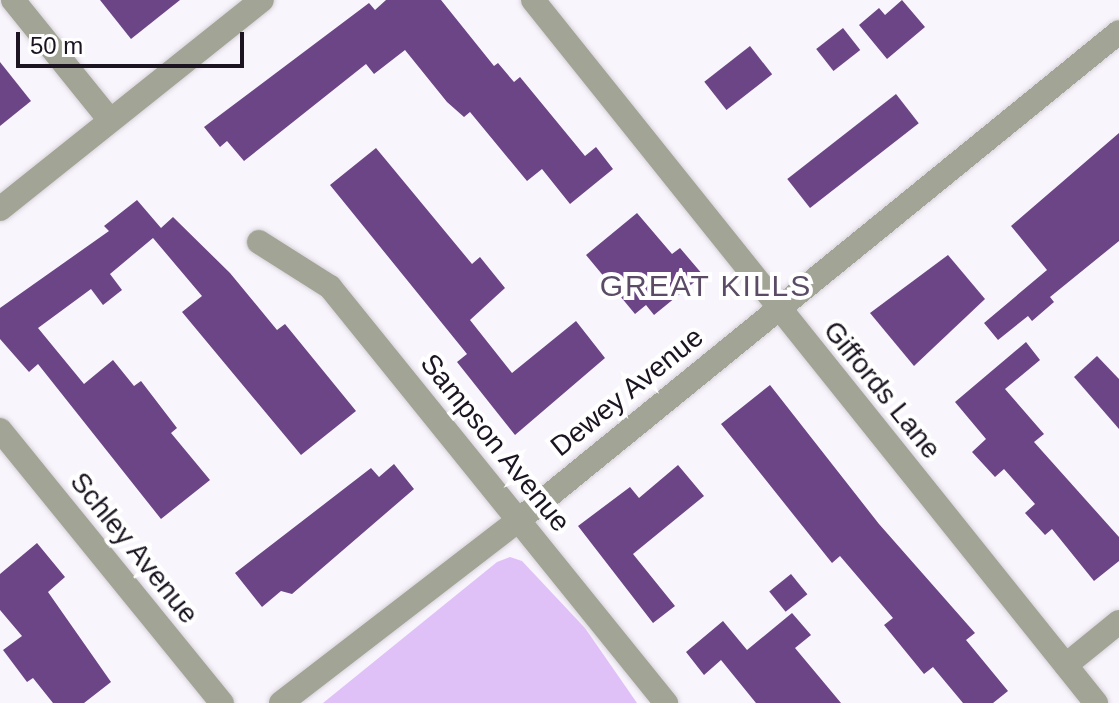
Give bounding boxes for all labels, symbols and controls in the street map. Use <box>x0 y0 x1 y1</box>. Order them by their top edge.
scale bar <box>20 16 248 66</box>
text: 50 m <box>30 32 83 59</box>
district label: GREAT KILLS <box>599 268 813 304</box>
street label: Giffords Lane <box>816 314 948 466</box>
street label: Dewey Avenue <box>543 320 711 464</box>
street label: Sampson Avenue <box>413 347 577 539</box>
street label: Schley Avenue <box>62 465 206 631</box>

